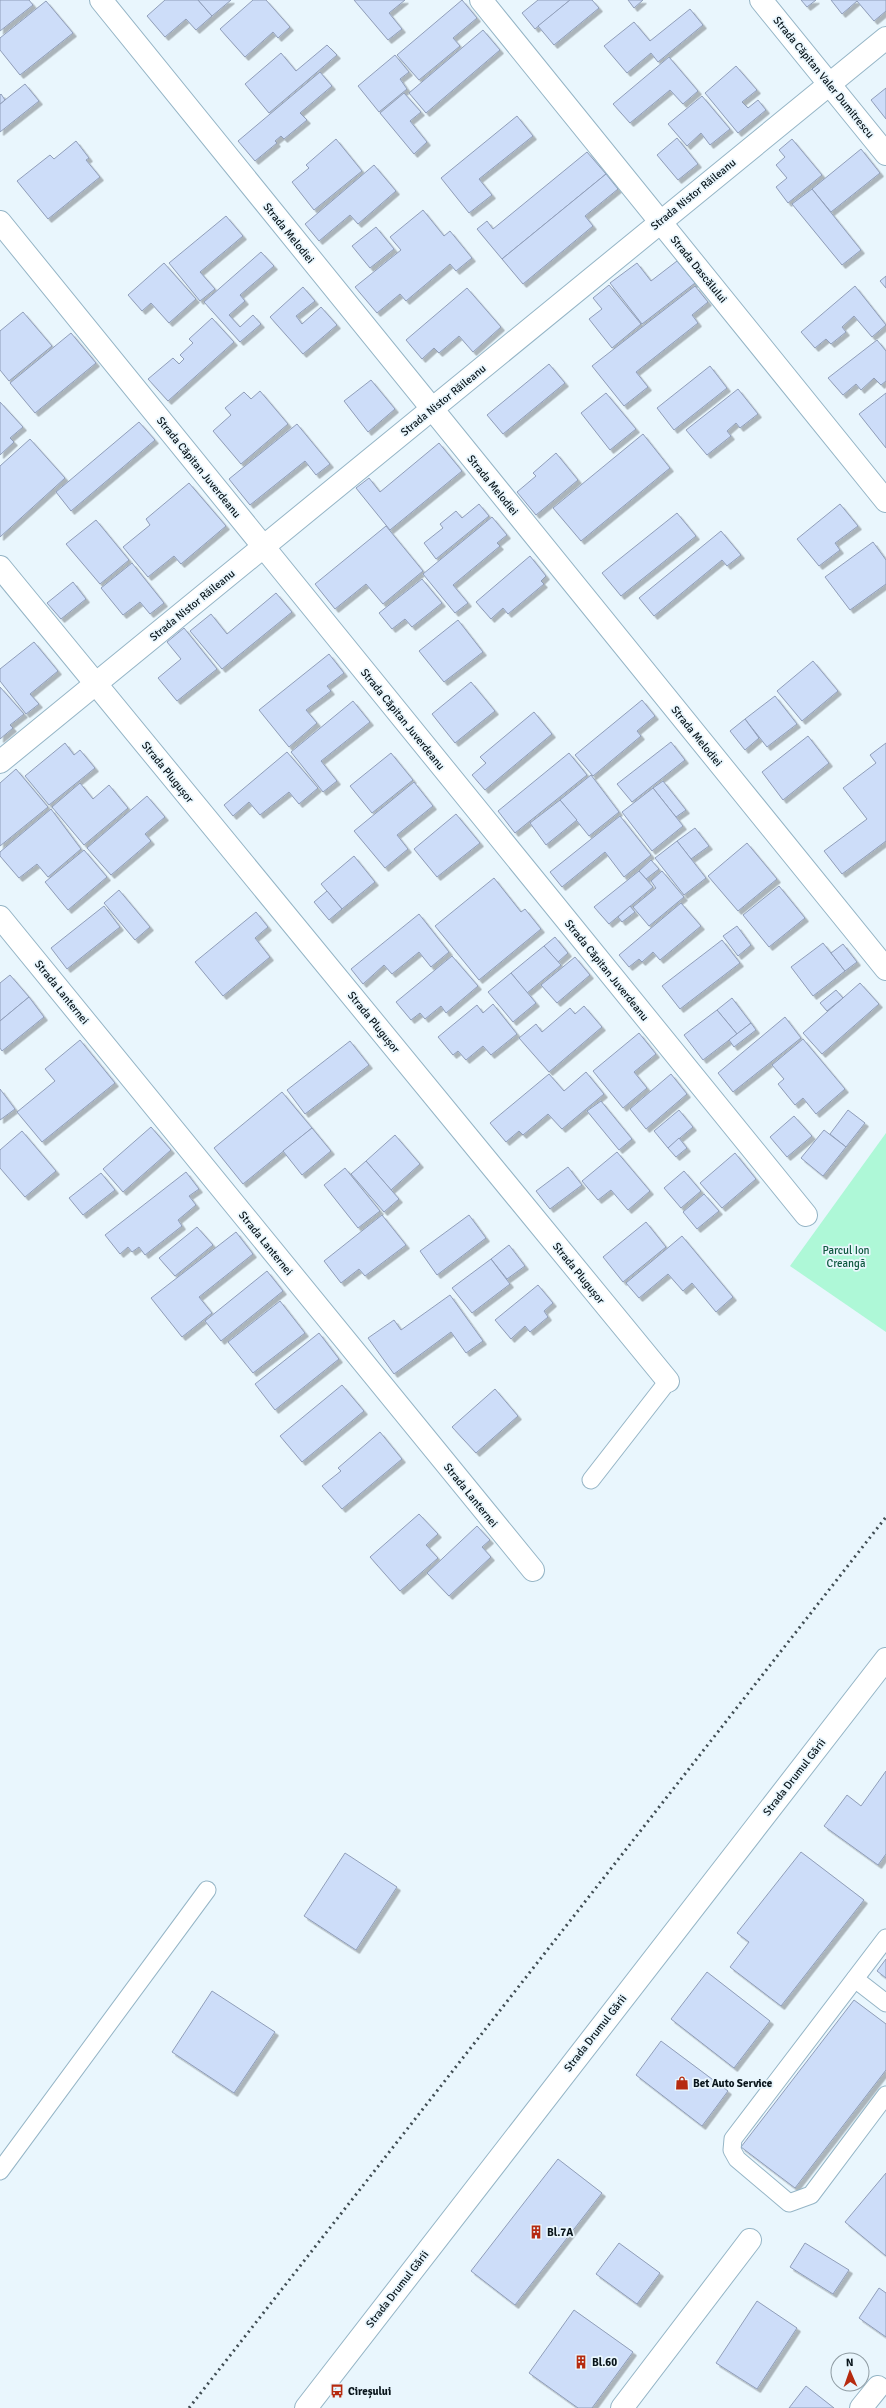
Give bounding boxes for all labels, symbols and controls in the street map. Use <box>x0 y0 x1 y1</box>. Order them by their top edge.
street label: Strada Căpitan Valer Dumitrescu <box>771 14 877 141</box>
street label: Strada Nistor Răileanu <box>648 156 739 233</box>
street label: Strada Melodiei <box>260 201 317 266</box>
street label: Strada Dascălului <box>668 233 730 306</box>
street label: Strada Nistor Răileanu <box>398 362 489 439</box>
street label: Strada Căpitan Juverdeanu <box>154 414 243 520</box>
street label: Strada Melodiei <box>464 453 521 518</box>
street label: Strada Nistor Răileanu <box>147 567 238 644</box>
street label: Strada Căpitan Juverdeanu <box>358 666 447 772</box>
street label: Strada Melodiei <box>668 704 725 769</box>
street label: Strada Plugușor <box>139 739 196 806</box>
street label: Strada Căpitan Juverdeanu <box>562 917 651 1023</box>
street label: Strada Lanternei <box>32 958 91 1027</box>
street label: Strada Plugușor <box>345 989 402 1056</box>
street label: Strada Lanternei <box>236 1209 295 1278</box>
street label: Strada Plugușor <box>550 1240 607 1307</box>
park label: Parcul Ion Creangă <box>822 1244 870 1270</box>
street label: Strada Lanternei <box>441 1461 500 1530</box>
street label: Strada Drumul Gării <box>760 1736 828 1818</box>
street label: Strada Drumul Gării <box>561 1992 629 2074</box>
shop icon: Bet Auto Service <box>674 2075 690 2091</box>
place label: Bet Auto Service <box>693 2077 773 2090</box>
building icon: Bl.7A <box>528 2224 544 2240</box>
place label: Bl.7A <box>547 2226 573 2239</box>
street label: Strada Drumul Gării <box>363 2248 431 2330</box>
north arrow <box>830 2352 870 2392</box>
building icon: Bl.60 <box>573 2354 589 2370</box>
place label: Bl.60 <box>592 2356 617 2369</box>
text: N <box>846 2356 854 2369</box>
bus stop icon: Cireșului <box>329 2383 345 2399</box>
place label: Cireșului <box>348 2385 391 2399</box>

